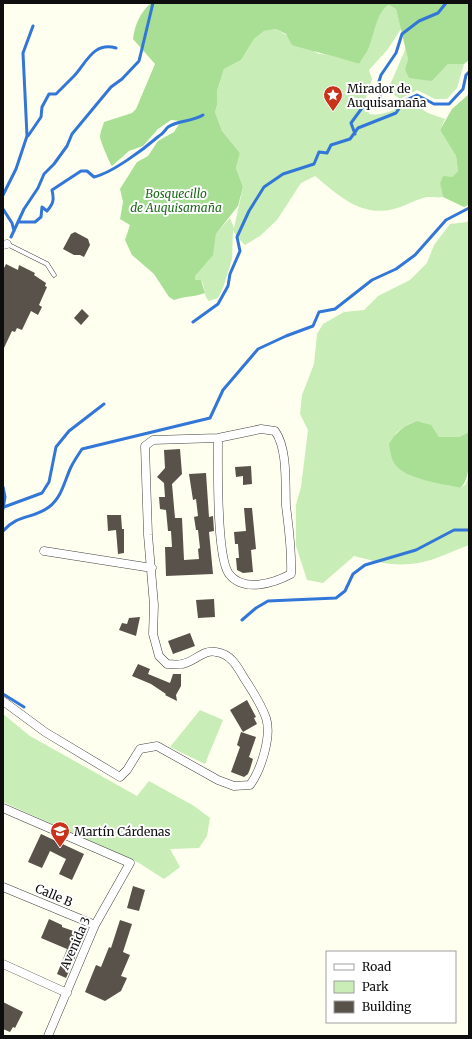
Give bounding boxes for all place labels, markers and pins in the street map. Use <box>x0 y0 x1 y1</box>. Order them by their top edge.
place label: Mirador de Auquisamaña <box>346 81 427 110</box>
place icon: Mirador de Auquisamaña <box>322 84 344 112</box>
school or university icon: Martín Cárdenas <box>49 820 71 848</box>
place label: Martín Cárdenas <box>74 824 171 839</box>

